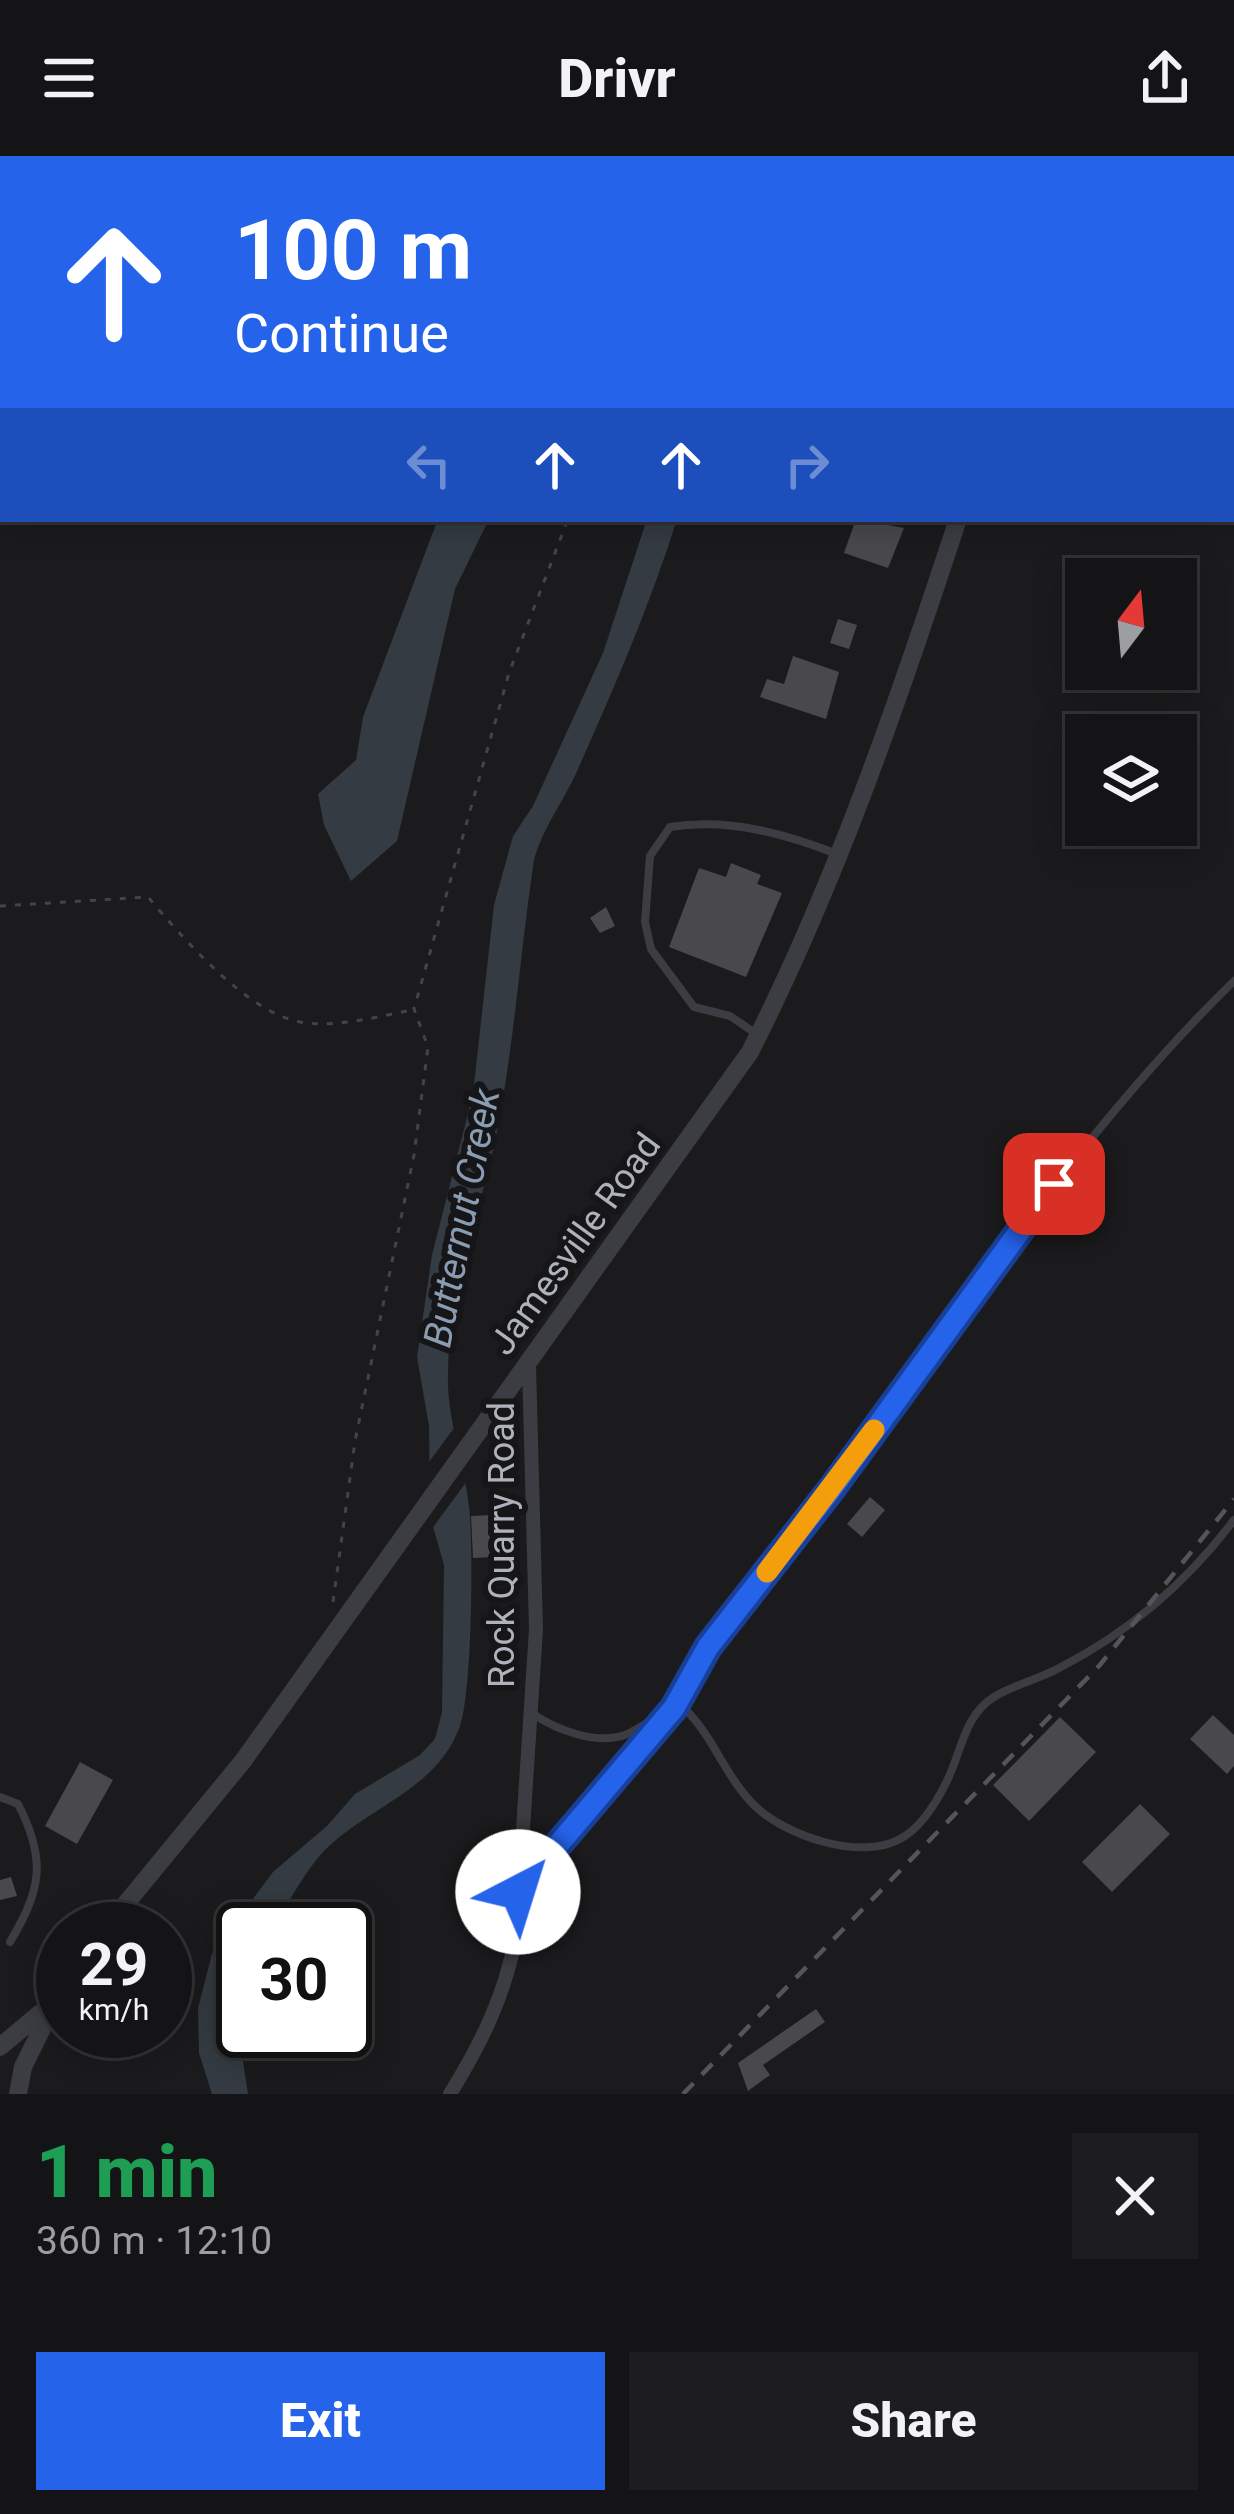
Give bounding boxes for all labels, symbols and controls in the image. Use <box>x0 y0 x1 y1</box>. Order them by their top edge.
icon: menu <box>36 45 102 111</box>
icon: share <box>1132 45 1198 111</box>
text: Drivr <box>558 47 676 110</box>
text: 100 m <box>234 201 472 300</box>
icon: ahead <box>36 204 192 360</box>
text: Continue <box>234 302 449 365</box>
icon: left <box>396 432 462 498</box>
icon: ahead <box>522 432 588 498</box>
icon: ahead <box>648 432 714 498</box>
icon: right <box>774 432 840 498</box>
north arrow <box>1065 558 1197 690</box>
map controls <box>1065 558 1197 846</box>
button: layers <box>1065 714 1197 846</box>
water label: Butternut Creek <box>414 1083 510 1351</box>
street label: Jamesville Road <box>481 1125 669 1363</box>
pin <box>1003 1133 1105 1235</box>
icon: arrive <box>1021 1151 1087 1217</box>
street label: Rock Quarry Road <box>481 1402 523 1688</box>
position arrow <box>455 1829 581 1955</box>
speed limit sign: 30 <box>216 1902 372 2058</box>
text: 29 <box>80 1929 148 2000</box>
text: km/h <box>79 1992 149 2027</box>
text: 1 min <box>36 2130 218 2215</box>
button: close <box>1072 2133 1198 2259</box>
text: 360 m · 12:10 <box>36 2218 272 2264</box>
button: Exit <box>36 2352 605 2490</box>
button: Share <box>629 2352 1198 2490</box>

